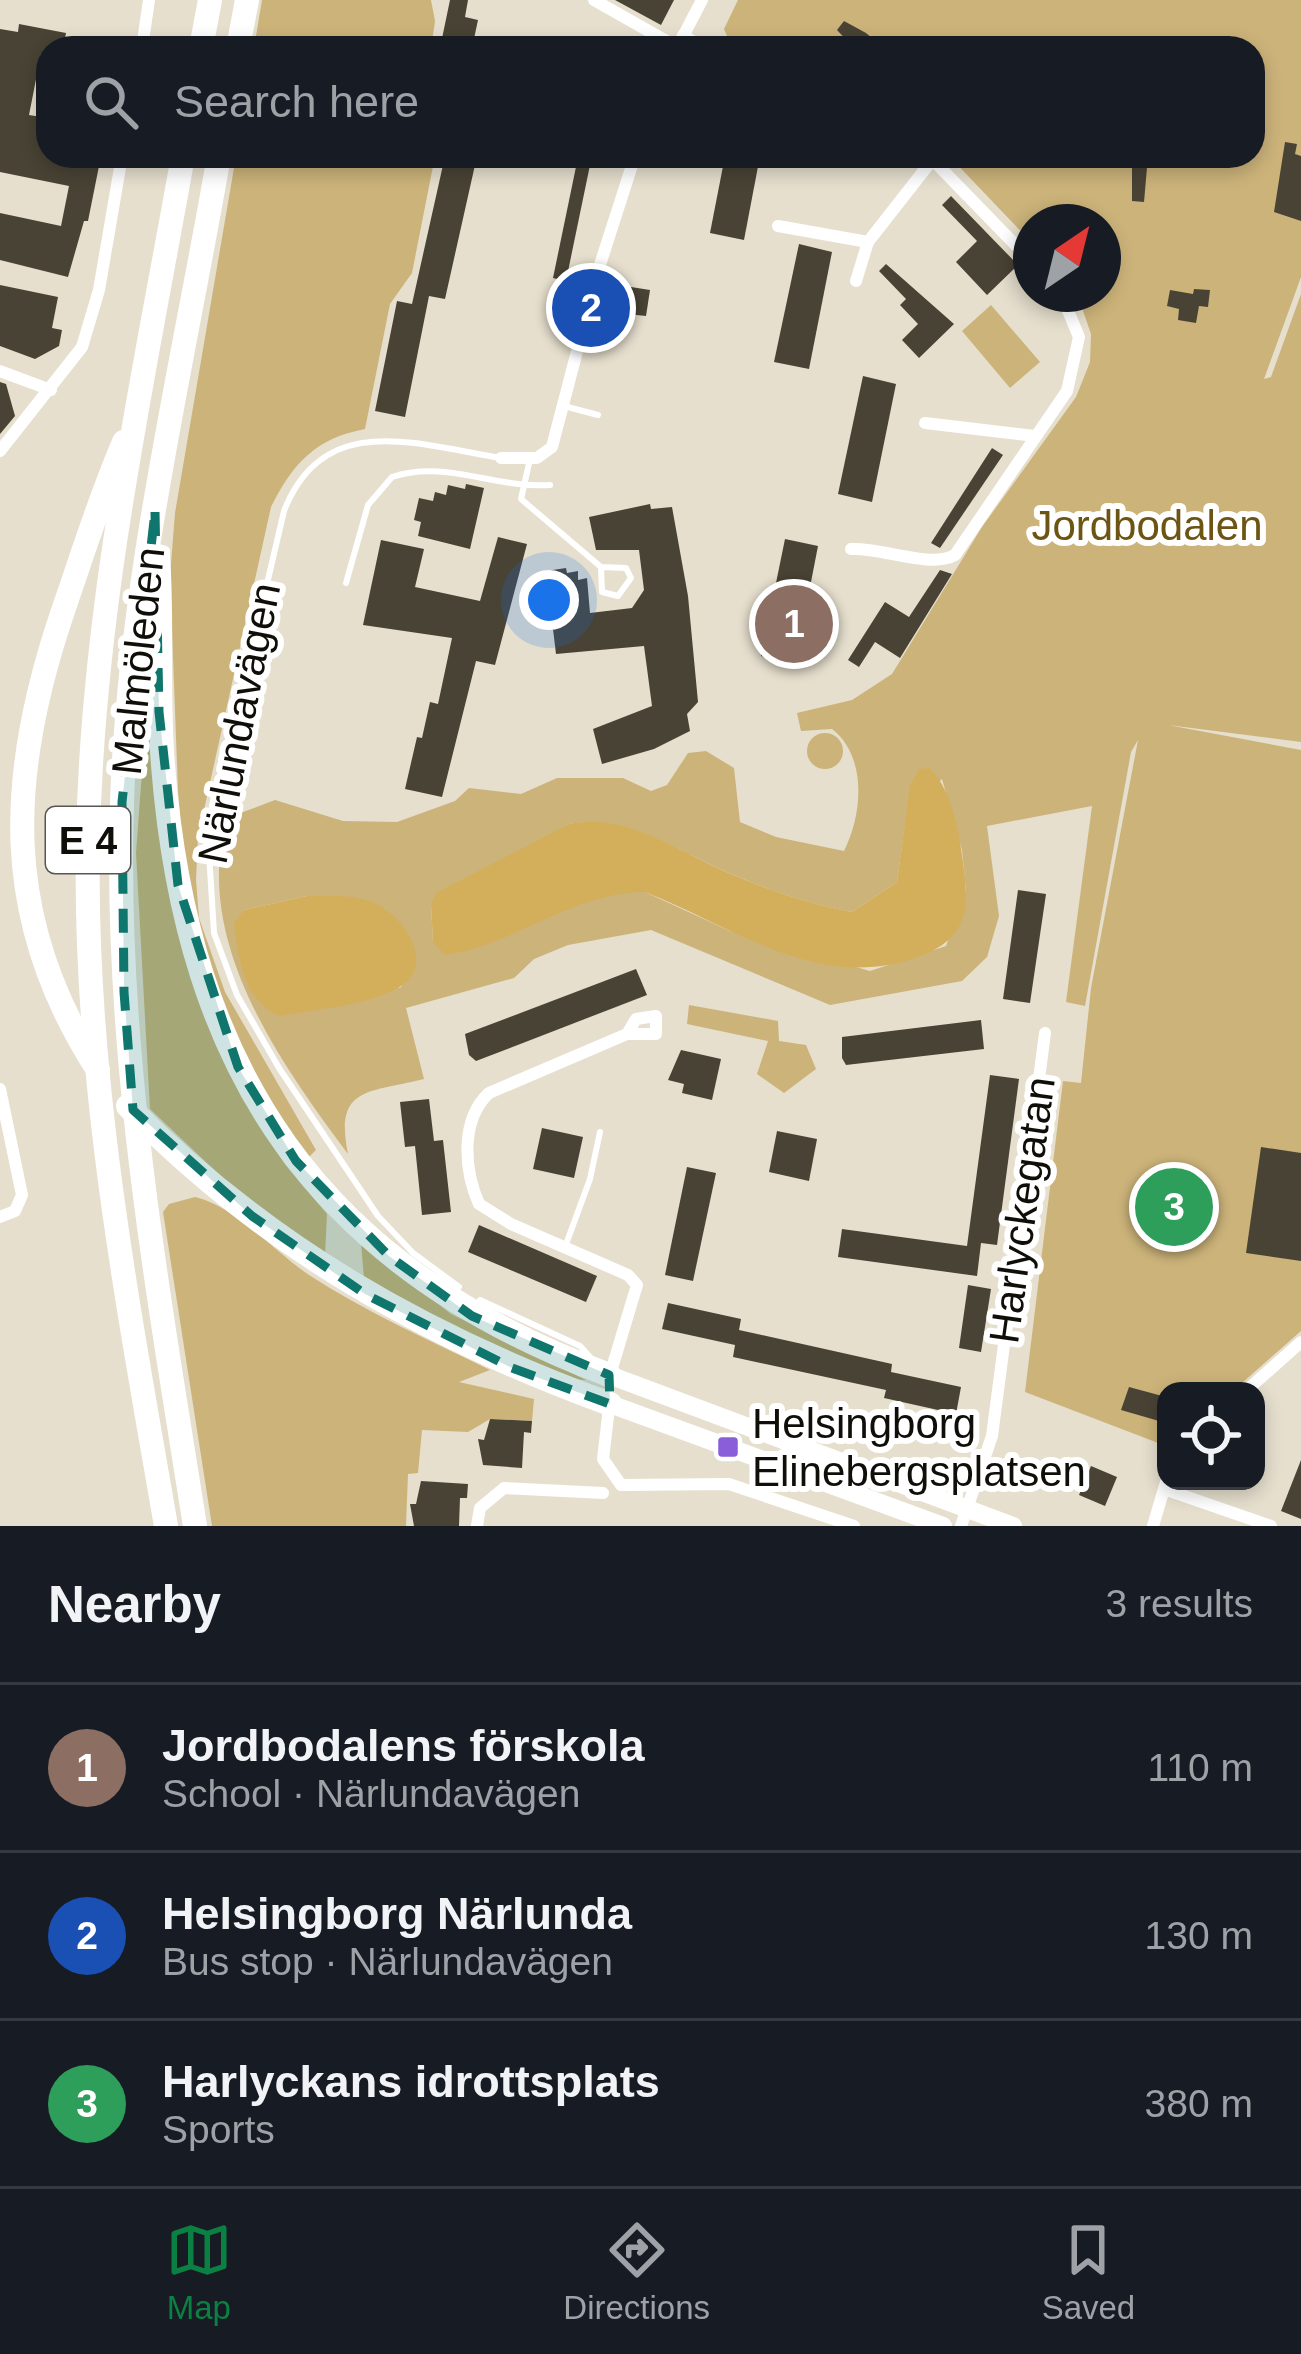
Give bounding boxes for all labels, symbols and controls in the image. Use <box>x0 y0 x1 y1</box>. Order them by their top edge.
search box <box>36 36 1265 168</box>
icon: search <box>78 69 144 135</box>
text: Search here <box>174 76 419 127</box>
north arrow <box>1013 204 1121 312</box>
pin: 2 <box>552 263 630 353</box>
park label: Jordbodalen <box>1031 502 1263 549</box>
street label: Malmöleden <box>103 545 173 777</box>
your location <box>519 570 579 630</box>
street label: Närlundavägen <box>189 579 289 867</box>
pin: 1 <box>755 579 833 669</box>
road number: E 4 <box>46 807 130 873</box>
street label: Harlyckegatan <box>980 1074 1064 1346</box>
pin: 3 <box>1135 1162 1213 1252</box>
map controls <box>1157 1382 1265 1490</box>
button: locate <box>1157 1382 1265 1490</box>
place label: Helsingborg Elinebergsplatsen <box>752 1400 1086 1495</box>
marker: Helsingborg Elinebergsplatsen <box>715 1434 741 1460</box>
text: Nearby <box>48 1576 221 1633</box>
text: 3 results <box>1106 1582 1253 1625</box>
text: Jordbodalens förskola <box>162 1720 645 1771</box>
text: 1 <box>76 1746 98 1789</box>
text: 110 m <box>1148 1746 1253 1789</box>
text: School · Närlundavägen <box>162 1772 580 1815</box>
text: Helsingborg Närlunda <box>162 1888 632 1939</box>
text: 2 <box>76 1914 98 1957</box>
text: 130 m <box>1145 1914 1253 1957</box>
text: Bus stop · Närlundavägen <box>162 1940 613 1983</box>
text: Harlyckans idrottsplats <box>162 2056 660 2107</box>
text: 3 <box>76 2082 98 2125</box>
text: 380 m <box>1145 2082 1253 2125</box>
text: Sports <box>162 2108 275 2151</box>
tab: Map <box>166 2217 232 2327</box>
tab: Directions <box>563 2217 710 2327</box>
tab: Saved <box>1042 2217 1135 2327</box>

